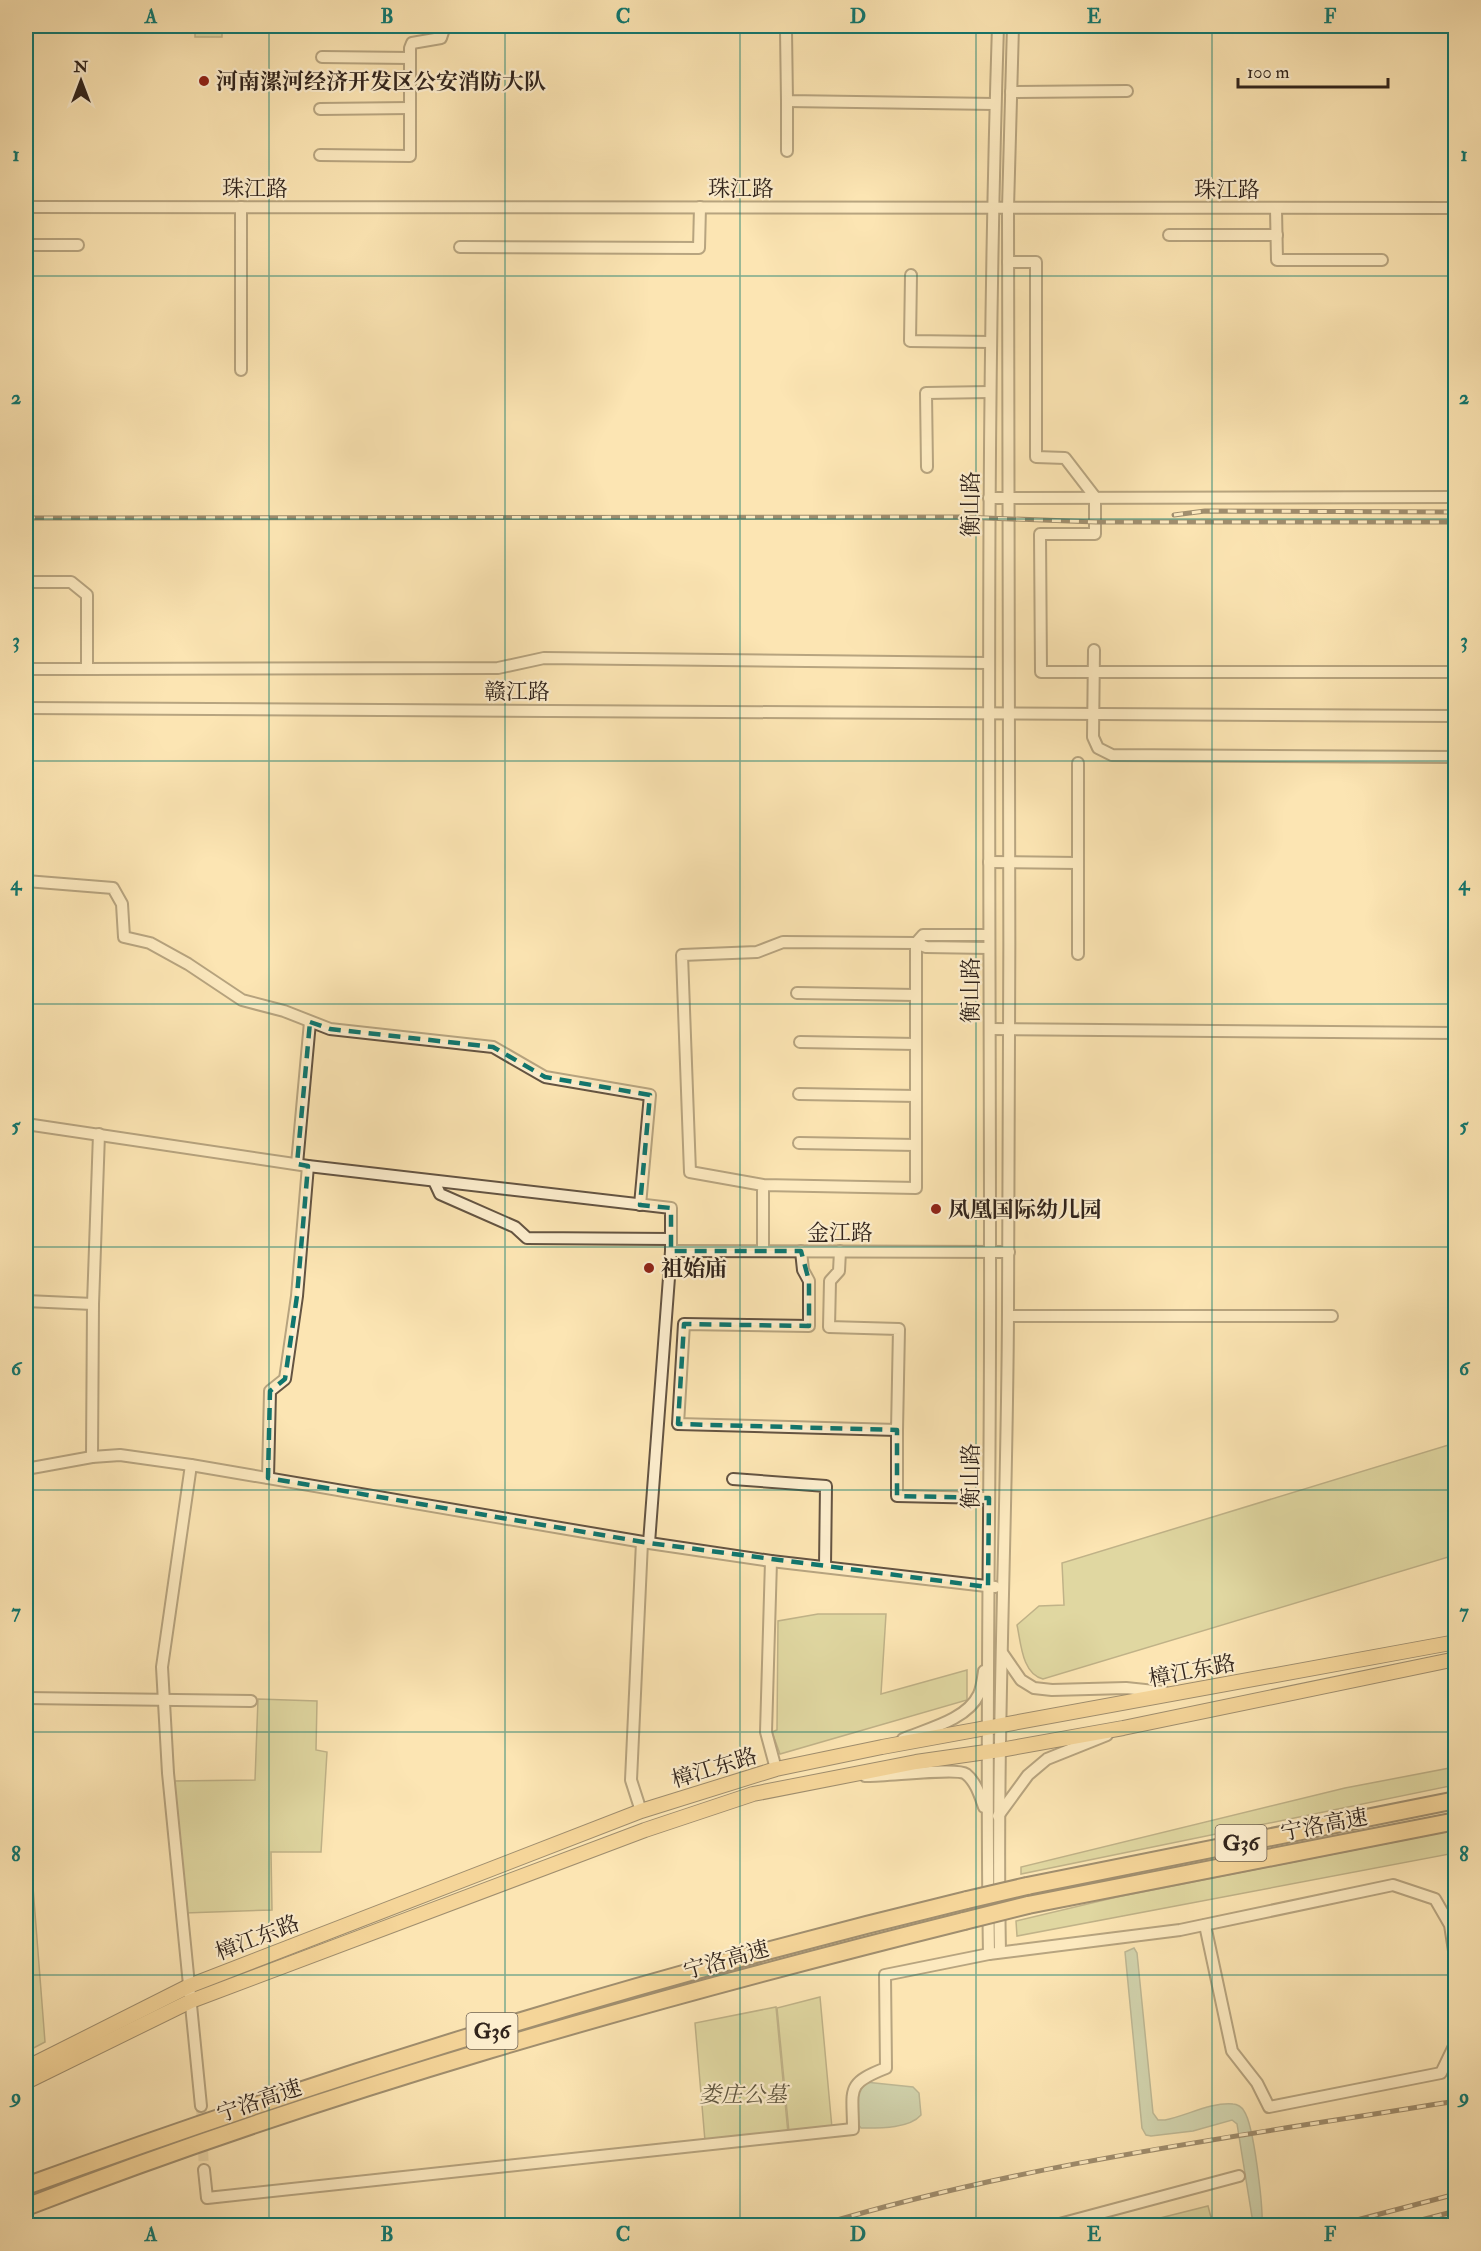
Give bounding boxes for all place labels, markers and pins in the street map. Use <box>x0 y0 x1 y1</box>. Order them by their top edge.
place label: 河南漯河经济开发区公安消防大队 <box>216 68 546 96</box>
marker: 河南漯河经济开发区公安消防大队 <box>197 74 211 88</box>
place label: 凤凰国际幼儿园 <box>948 1196 1102 1224</box>
marker: 凤凰国际幼儿园 <box>929 1202 943 1216</box>
place label: 祖始庙 <box>661 1255 727 1283</box>
marker: 祖始庙 <box>642 1261 656 1275</box>

